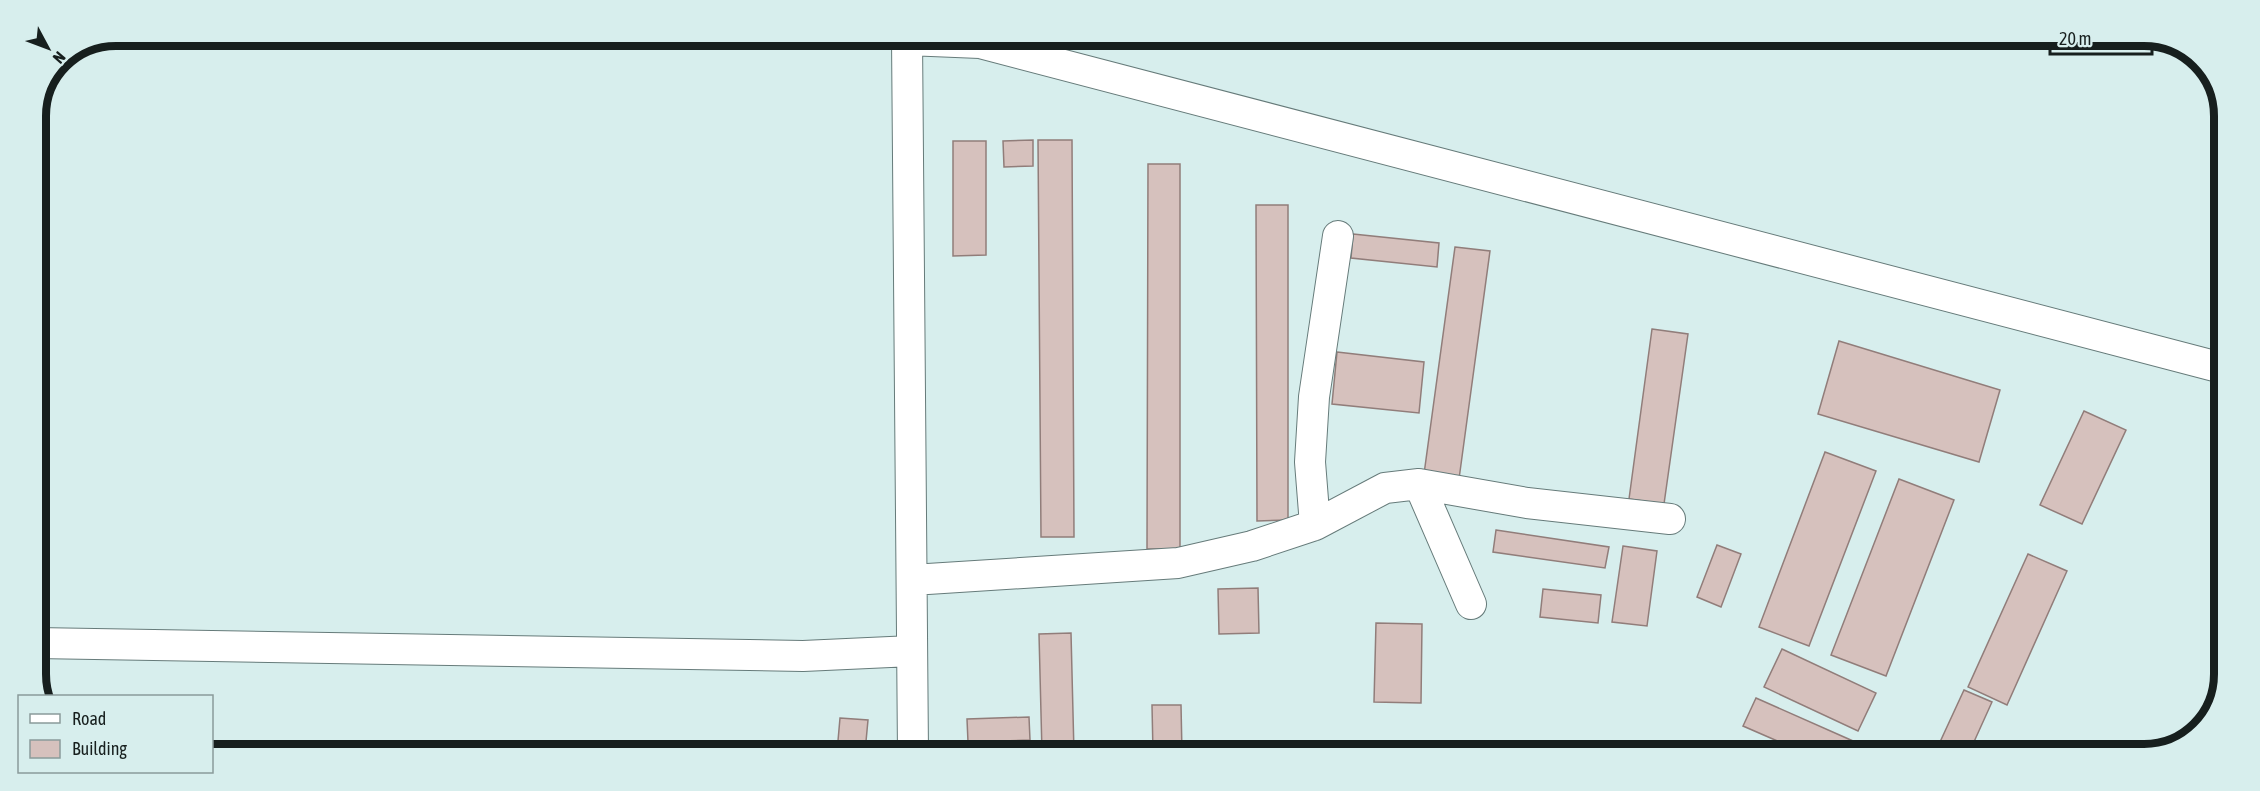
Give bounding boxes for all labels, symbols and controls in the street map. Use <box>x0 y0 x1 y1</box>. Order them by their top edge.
north arrow <box>18 18 78 78</box>
scale bar <box>2050 18 2152 56</box>
text: 20 m <box>2059 28 2091 49</box>
text: N <box>49 48 69 67</box>
legend <box>18 695 213 773</box>
text: Road <box>72 708 106 729</box>
text: Building <box>72 738 127 759</box>

